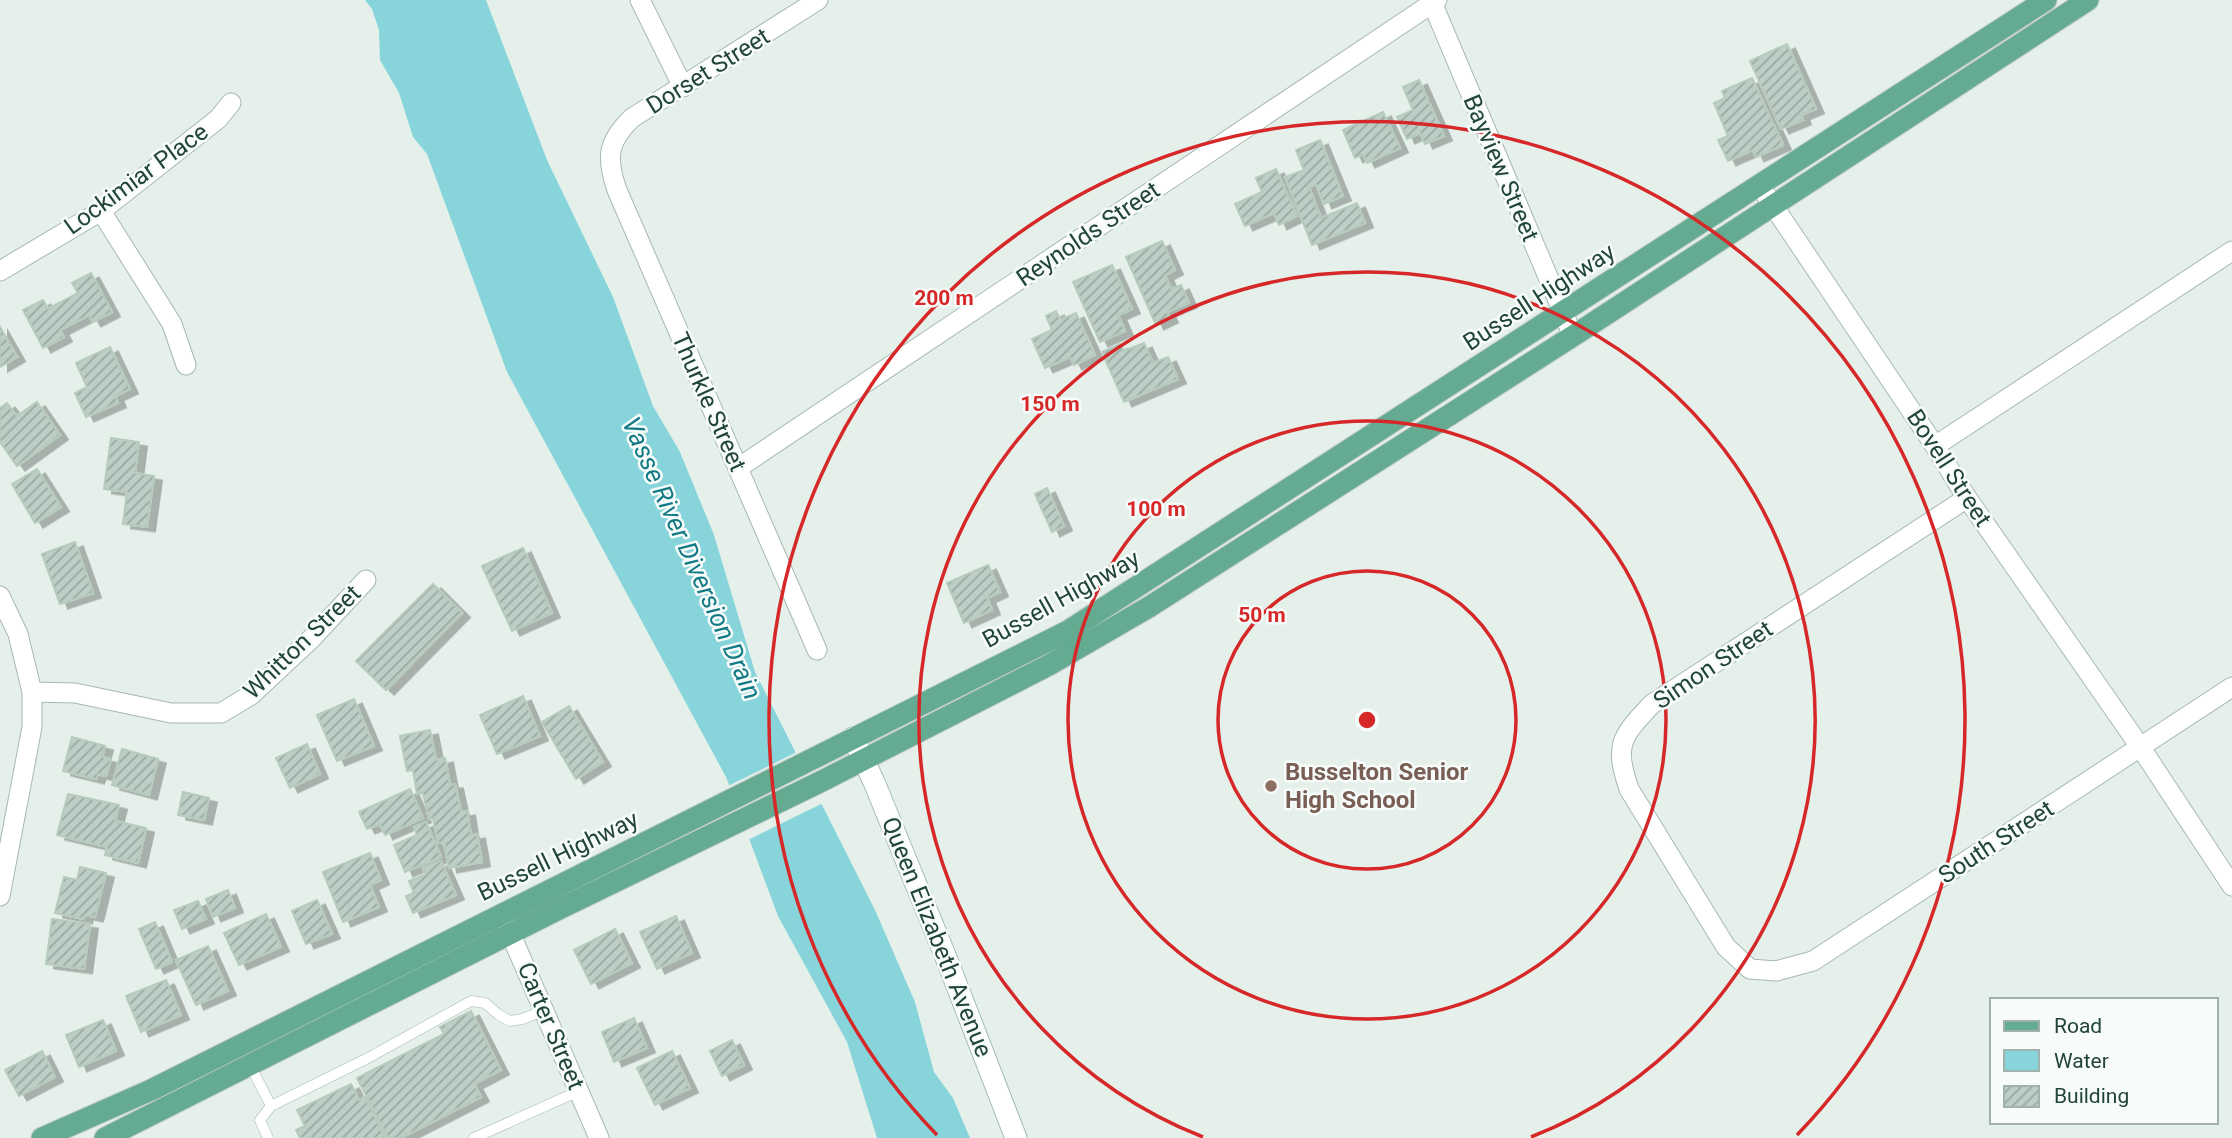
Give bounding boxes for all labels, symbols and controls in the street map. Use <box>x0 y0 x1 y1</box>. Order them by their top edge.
street label: Dorset Street <box>641 22 775 120</box>
street label: Bayview Street <box>1458 90 1545 246</box>
street label: Lockimiar Place <box>59 118 213 240</box>
street label: Reynolds Street <box>1011 176 1165 292</box>
street label: Bussell Highway <box>1458 237 1621 356</box>
text: 200 m <box>914 286 974 310</box>
street label: Thurkle Street <box>666 328 752 476</box>
text: 150 m <box>1020 392 1080 416</box>
street label: Bovell Street <box>1901 404 1997 532</box>
water label: Vasse River Diversion Drain <box>616 412 768 704</box>
text: 100 m <box>1126 497 1186 521</box>
street label: Bussell Highway <box>978 544 1145 654</box>
street label: Whitton Street <box>238 579 367 705</box>
text: 50 m <box>1238 603 1286 627</box>
street label: Simon Street <box>1648 615 1778 715</box>
centre of rings <box>1355 708 1379 732</box>
place label: Busselton Senior High School <box>1285 758 1469 814</box>
marker: Busselton Senior High School <box>1263 778 1279 794</box>
street label: South Street <box>1933 794 2059 890</box>
street label: Bussell Highway <box>473 805 643 907</box>
street label: Queen Elizabeth Avenue <box>876 813 998 1061</box>
street label: Carter Street <box>512 958 590 1094</box>
legend <box>1990 998 2218 1124</box>
text: Road <box>2054 1014 2102 1038</box>
text: Water <box>2054 1049 2109 1073</box>
text: Building <box>2054 1084 2129 1108</box>

